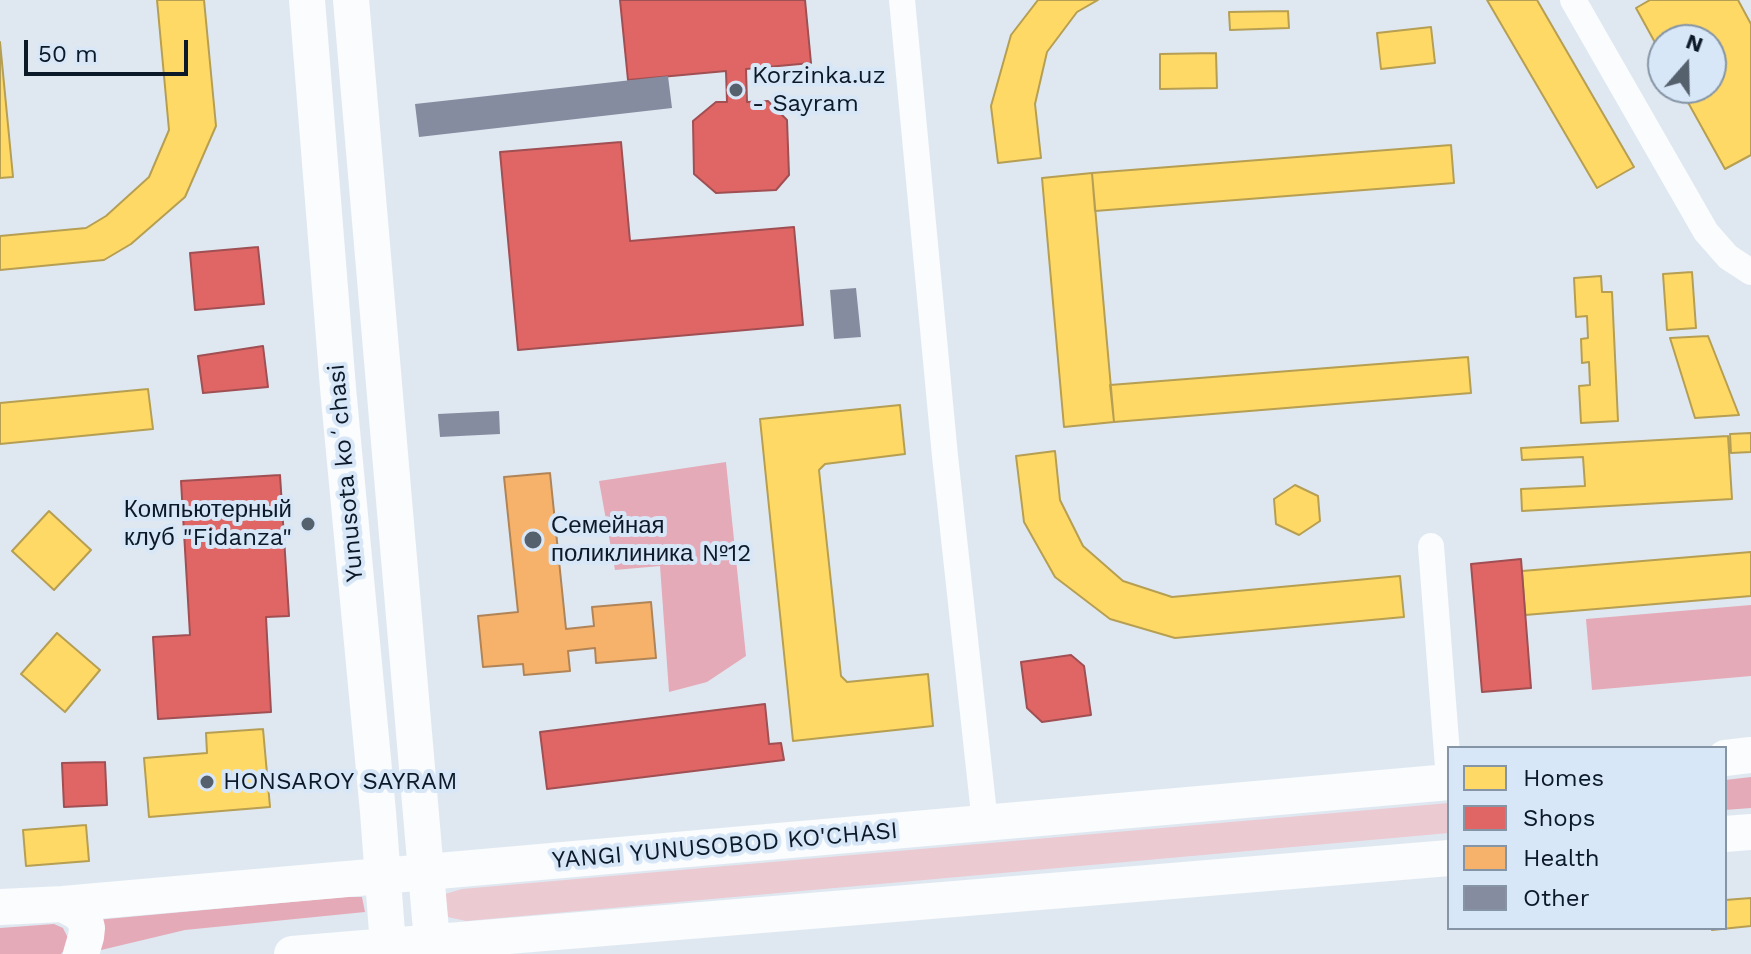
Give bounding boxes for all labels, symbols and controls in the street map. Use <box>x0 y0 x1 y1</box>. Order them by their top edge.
scale bar <box>28 24 192 74</box>
north arrow <box>1647 24 1727 104</box>
text: N <box>1683 28 1707 57</box>
text: 50 m <box>38 40 98 68</box>
place label: Korzinka.uz - Sayram <box>752 62 885 118</box>
marker: Korzinka.uz - Sayram <box>727 81 745 99</box>
street label: Yunusota koʻchasi <box>322 363 370 583</box>
place label: Компьютерный клуб "Fidanza" <box>124 496 292 552</box>
place label: Семейная поликлиника №12 <box>551 512 751 568</box>
marker: Компьютерный клуб "Fidanza" <box>299 515 317 533</box>
marker: Семейная поликлиника №12 <box>522 529 544 551</box>
legend <box>1447 746 1727 930</box>
text: Homes <box>1523 764 1604 792</box>
place label: HONSAROY SAYRAM <box>223 768 457 796</box>
marker: HONSAROY SAYRAM <box>198 773 216 791</box>
text: Shops <box>1523 804 1595 832</box>
street label: YANGI YUNUSOBOD KO'CHASI <box>551 817 899 875</box>
text: Health <box>1523 844 1600 872</box>
text: Other <box>1523 884 1590 912</box>

